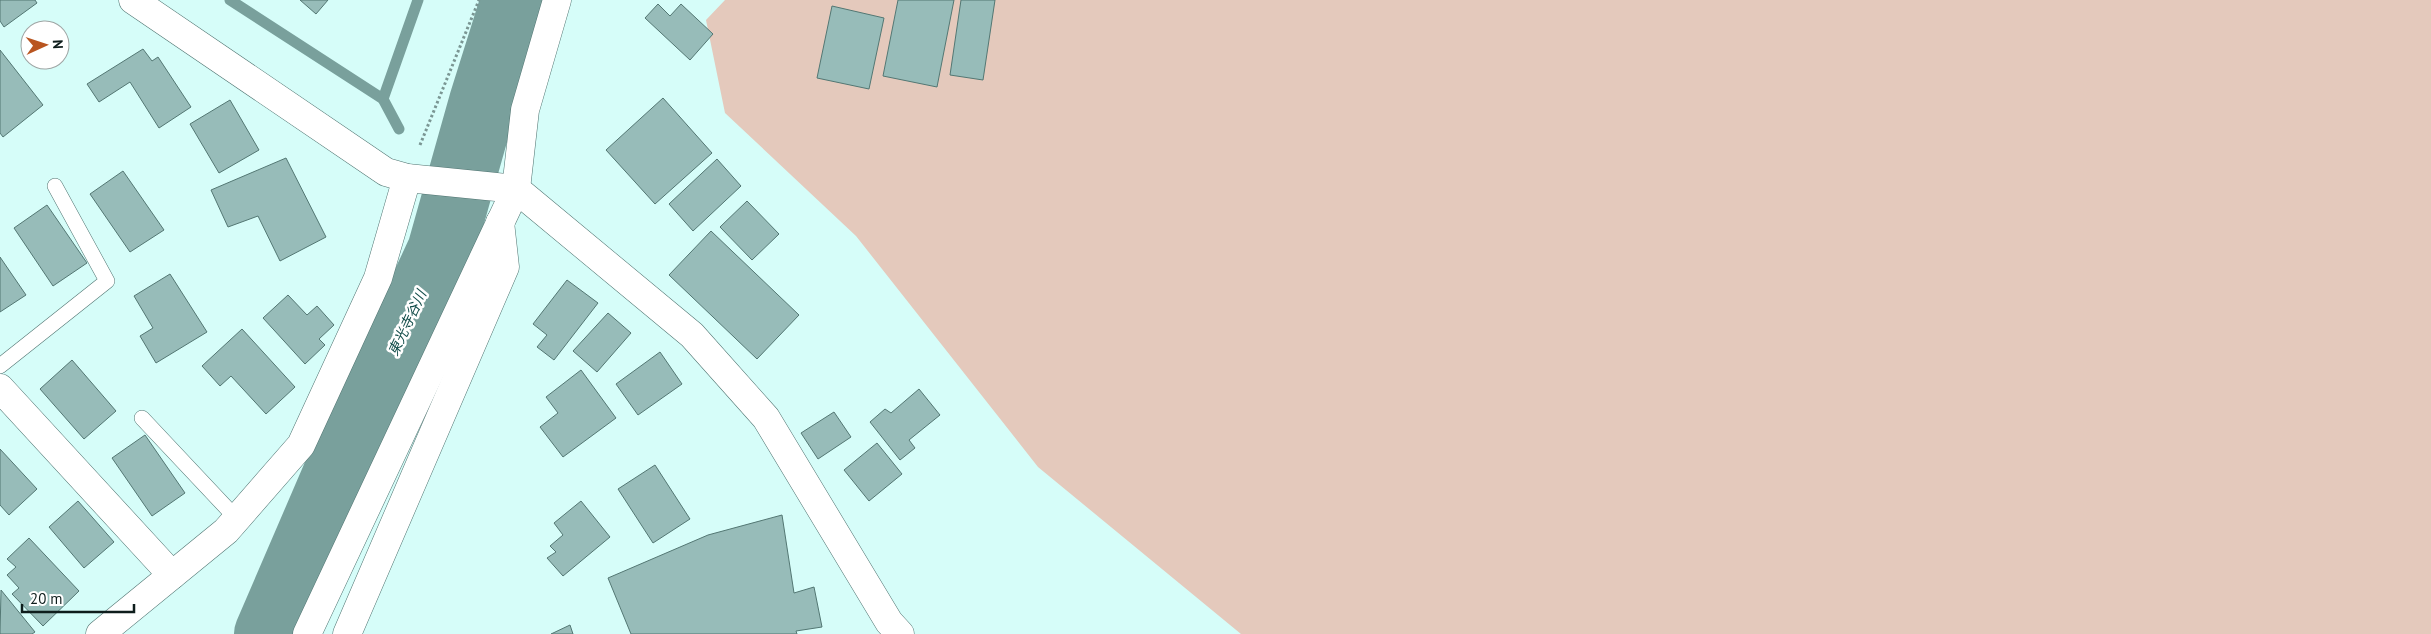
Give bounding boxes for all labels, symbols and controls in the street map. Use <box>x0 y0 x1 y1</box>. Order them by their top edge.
north arrow <box>20 20 70 70</box>
text: N <box>49 39 67 49</box>
water label: 東光寺谷川 <box>384 286 431 359</box>
scale bar <box>22 582 135 614</box>
text: 20 m <box>30 589 63 608</box>

